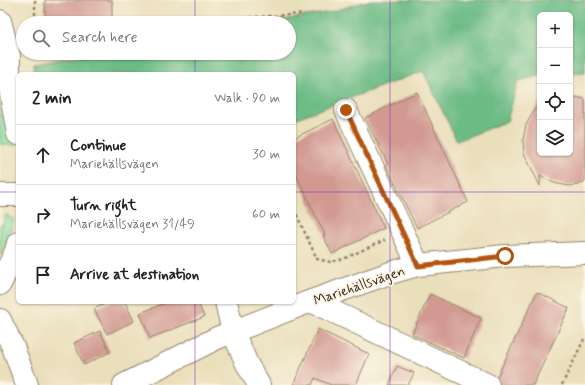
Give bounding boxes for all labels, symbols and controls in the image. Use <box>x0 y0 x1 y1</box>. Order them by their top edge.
map controls <box>537 12 573 156</box>
button: + <box>537 12 573 48</box>
search box <box>16 16 296 60</box>
icon: search <box>30 27 52 49</box>
text: Search here <box>62 28 138 48</box>
button: − <box>537 48 573 84</box>
button: locate <box>537 84 573 120</box>
text: 2 min <box>32 87 72 109</box>
text: Walk · 90 m <box>214 90 280 107</box>
route end <box>337 101 355 119</box>
button: layers <box>537 120 573 156</box>
text: Continue <box>70 136 126 156</box>
icon: ahead <box>32 144 54 166</box>
text: 30 m <box>253 146 280 163</box>
text: Mariehällsvägen <box>70 156 159 173</box>
text: Turn right <box>70 196 137 216</box>
icon: right <box>32 204 54 226</box>
text: 60 m <box>252 206 280 223</box>
text: Mariehällsvägen 31/49 <box>70 216 195 233</box>
route start <box>496 247 514 265</box>
street label: Mariehällsvägen <box>311 262 407 310</box>
icon: arrive <box>32 264 54 286</box>
text: Arrive at destination <box>70 265 199 285</box>

